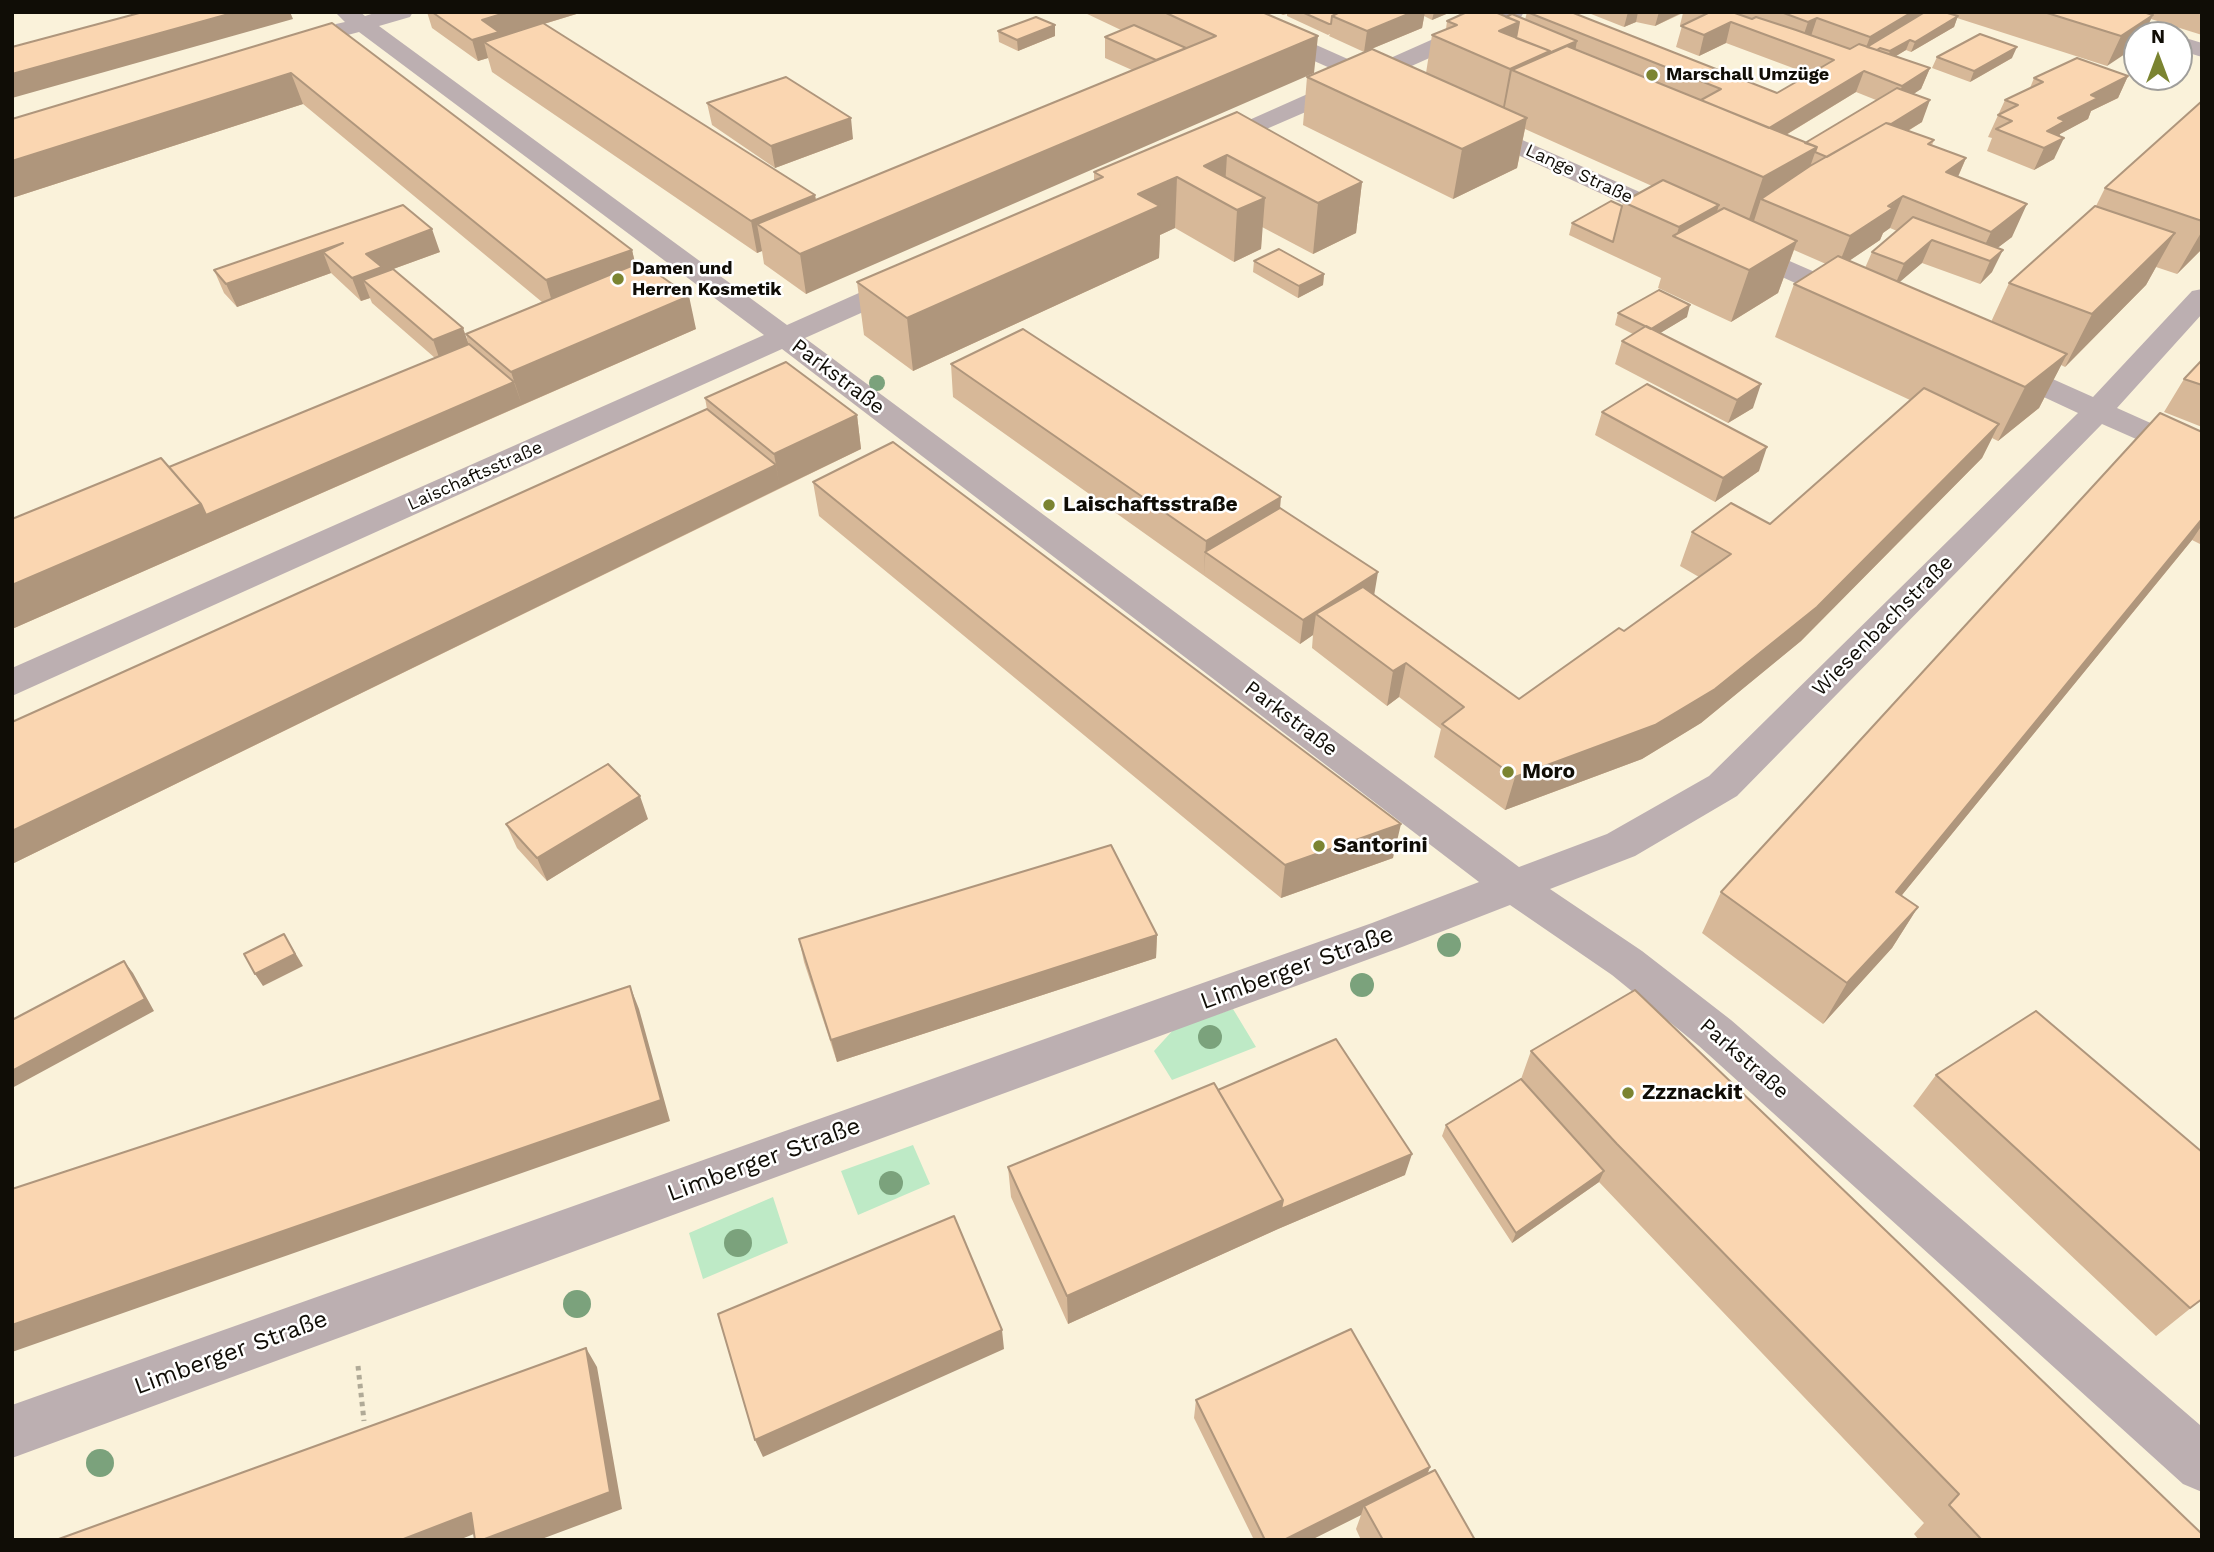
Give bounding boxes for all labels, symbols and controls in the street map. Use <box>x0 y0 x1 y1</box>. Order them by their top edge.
north arrow <box>2123 21 2193 91</box>
text: N <box>2151 25 2165 48</box>
place label: Marschall Umzüge <box>1666 64 1829 86</box>
marker: Marschall Umzüge <box>1644 67 1660 83</box>
street label: Lange Straße <box>1522 140 1636 208</box>
place label: Damen und Herren Kosmetik <box>632 258 781 300</box>
marker: Damen und Herren Kosmetik <box>610 271 626 287</box>
street label: Parkstraße <box>786 334 890 420</box>
street label: Laischaftsstraße <box>404 437 546 515</box>
place label: Laischaftsstraße <box>1063 492 1238 518</box>
marker: Laischaftsstraße <box>1041 497 1057 513</box>
street label: Wiesenbachstraße <box>1807 550 1959 702</box>
street label: Parkstraße <box>1239 676 1343 762</box>
place label: Moro <box>1522 759 1575 785</box>
marker: Moro <box>1500 764 1516 780</box>
place label: Santorini <box>1333 833 1428 859</box>
marker: Santorini <box>1311 838 1327 854</box>
street label: Limberger Straße <box>1196 920 1398 1016</box>
street label: Parkstraße <box>1694 1013 1794 1105</box>
place label: Zzznackit <box>1642 1080 1742 1106</box>
marker: Zzznackit <box>1620 1085 1636 1101</box>
street label: Limberger Straße <box>663 1112 865 1208</box>
street label: Limberger Straße <box>130 1305 332 1401</box>

